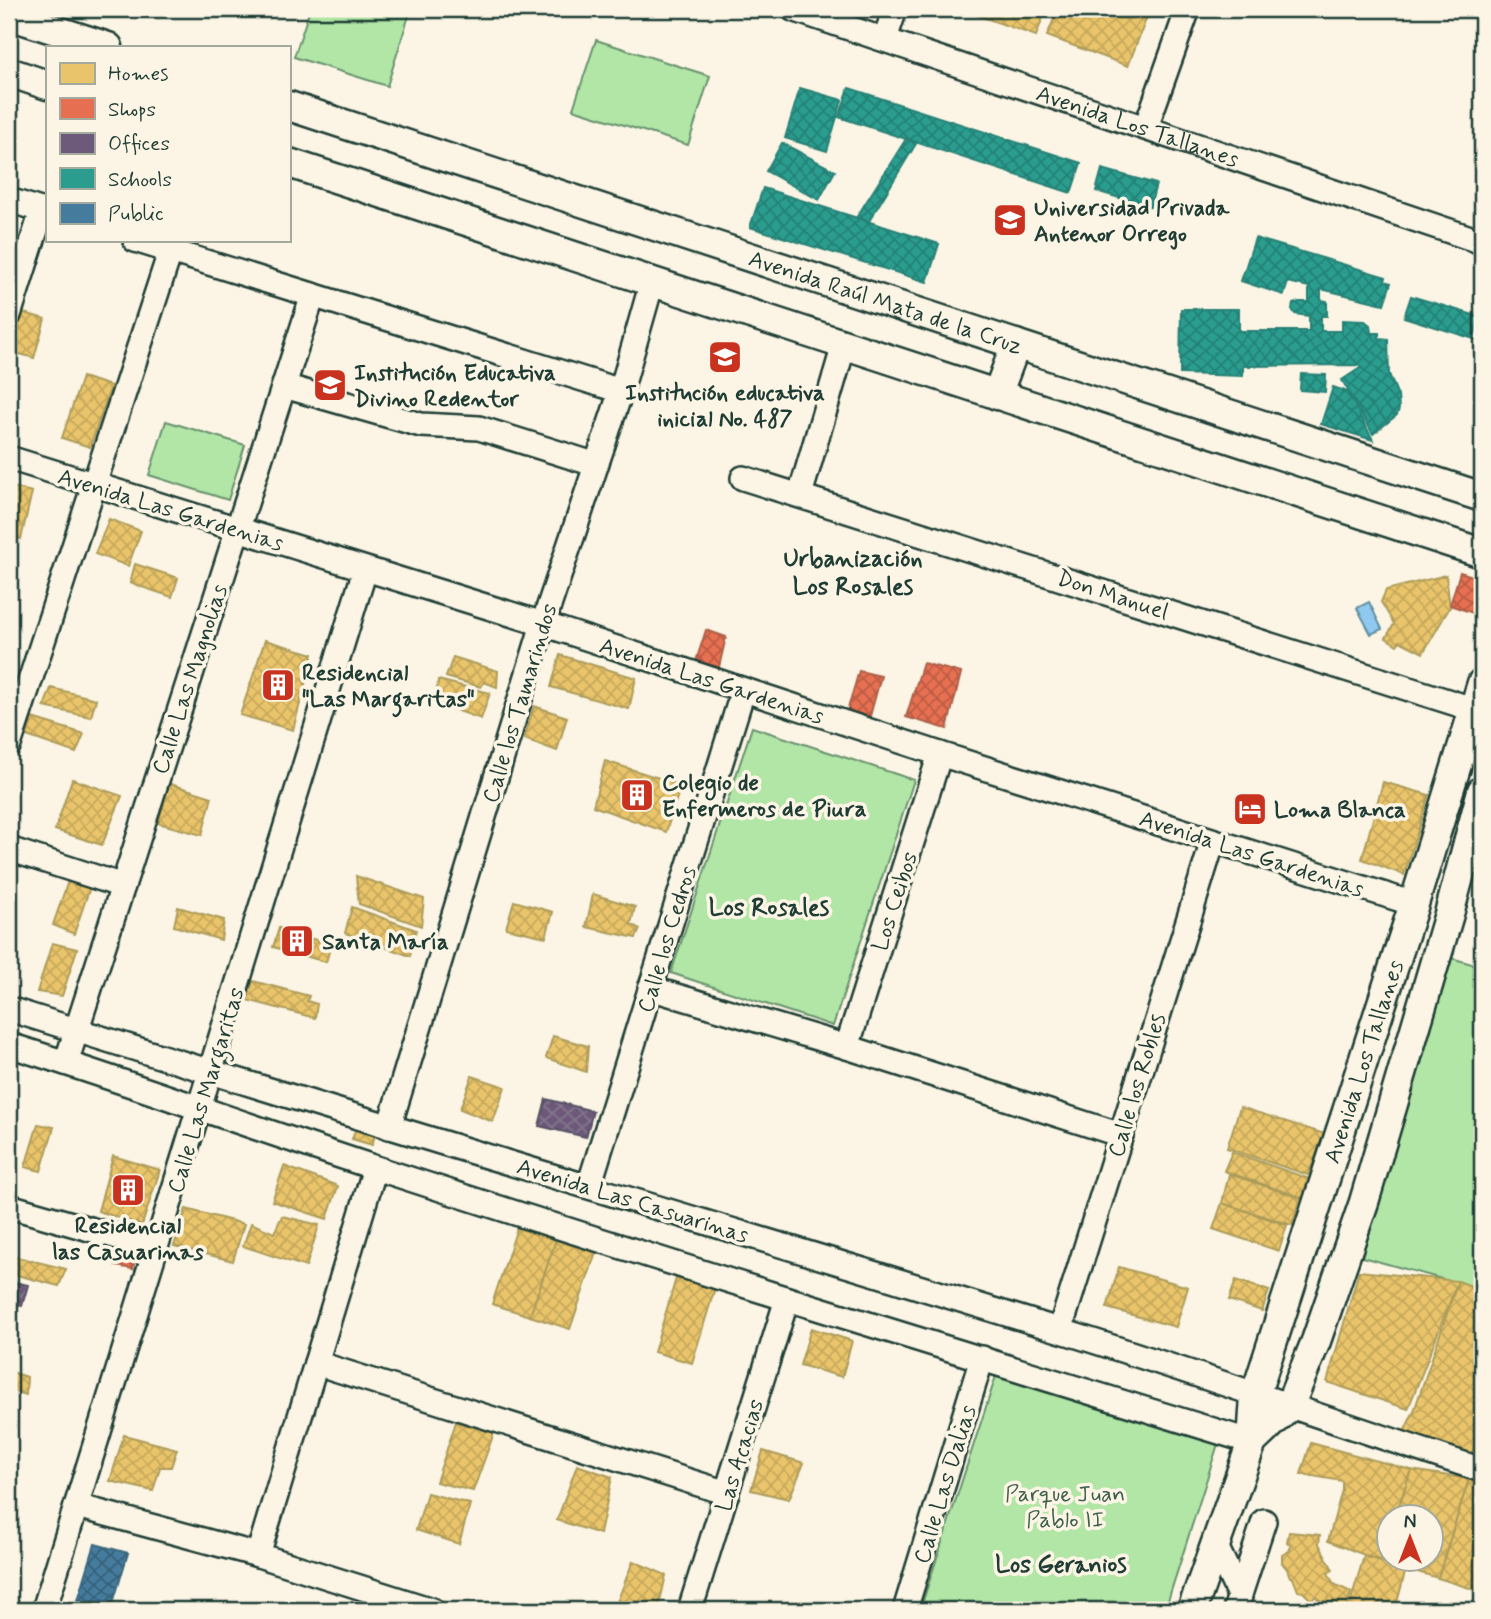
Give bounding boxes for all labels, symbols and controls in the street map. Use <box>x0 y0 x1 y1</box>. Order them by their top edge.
legend <box>46 46 290 242</box>
text: Homes <box>108 60 168 88</box>
street label: Avenida Los Tallanes <box>1032 79 1242 176</box>
text: Shops <box>108 96 156 124</box>
text: Offices <box>108 130 170 158</box>
text: Schools <box>108 166 172 194</box>
place label: Universidad Privada Antenor Orrego <box>1034 194 1231 250</box>
text: Public <box>108 200 164 228</box>
school or university icon: Universidad Privada Antenor Orrego <box>991 201 1029 239</box>
street label: Avenida Raúl Mata de la Cruz <box>744 245 1026 362</box>
school or university icon: Institución educativa inicial No. 487 <box>706 338 744 376</box>
place label: Institución Educativa Divino Redentor <box>354 359 556 415</box>
school or university icon: Institución Educativa Divino Redentor <box>311 366 349 404</box>
place label: Institución educativa inicial No. 487 <box>625 379 825 435</box>
street label: Avenida Las Gardenias <box>54 462 287 560</box>
district label: Urbanización Los Rosales <box>784 544 922 603</box>
street label: Don Manuel <box>1053 564 1172 628</box>
street label: Calle Las Magnolias <box>146 581 236 778</box>
street label: Calle los Tamarindos <box>476 600 565 807</box>
street label: Avenida Las Gardenias <box>595 631 827 732</box>
place label: Residencial "Las Margaritas" <box>302 659 475 718</box>
building icon: Residencial "Las Margaritas" <box>259 666 297 704</box>
place label: Colegio de Enfermeros de Piura <box>662 769 867 825</box>
building icon: Colegio de Enfermeros de Piura <box>618 776 656 814</box>
hotel icon: Loma Blanca <box>1231 790 1269 828</box>
place label: Loma Blanca <box>1274 796 1406 826</box>
street label: Avenida Las Gardenias <box>1135 804 1367 905</box>
street label: Los Ceibos <box>866 848 926 955</box>
street label: Calle los Cedros <box>631 863 704 1017</box>
district label: Los Rosales <box>709 893 830 924</box>
building icon: Santa María <box>278 922 316 960</box>
place label: Santa María <box>322 928 449 958</box>
street label: Avenida Los Tallanes <box>1318 957 1412 1168</box>
street label: Calle Las Margaritas <box>161 984 254 1198</box>
street label: Calle los Robles <box>1102 1010 1174 1161</box>
street label: Avenida Las Casuarinas <box>513 1152 752 1251</box>
building icon: Residencial las Casuarinas <box>109 1171 147 1209</box>
place label: Residencial las Casuarinas <box>52 1212 205 1268</box>
street label: Las Acacias <box>710 1396 772 1515</box>
street label: Calle Las Dalias <box>908 1402 984 1568</box>
park label: Parque Juan Pablo II <box>1005 1480 1125 1536</box>
north arrow <box>1376 1504 1446 1574</box>
text: N <box>1404 1510 1416 1535</box>
district label: Los Geranios <box>995 1550 1127 1581</box>

